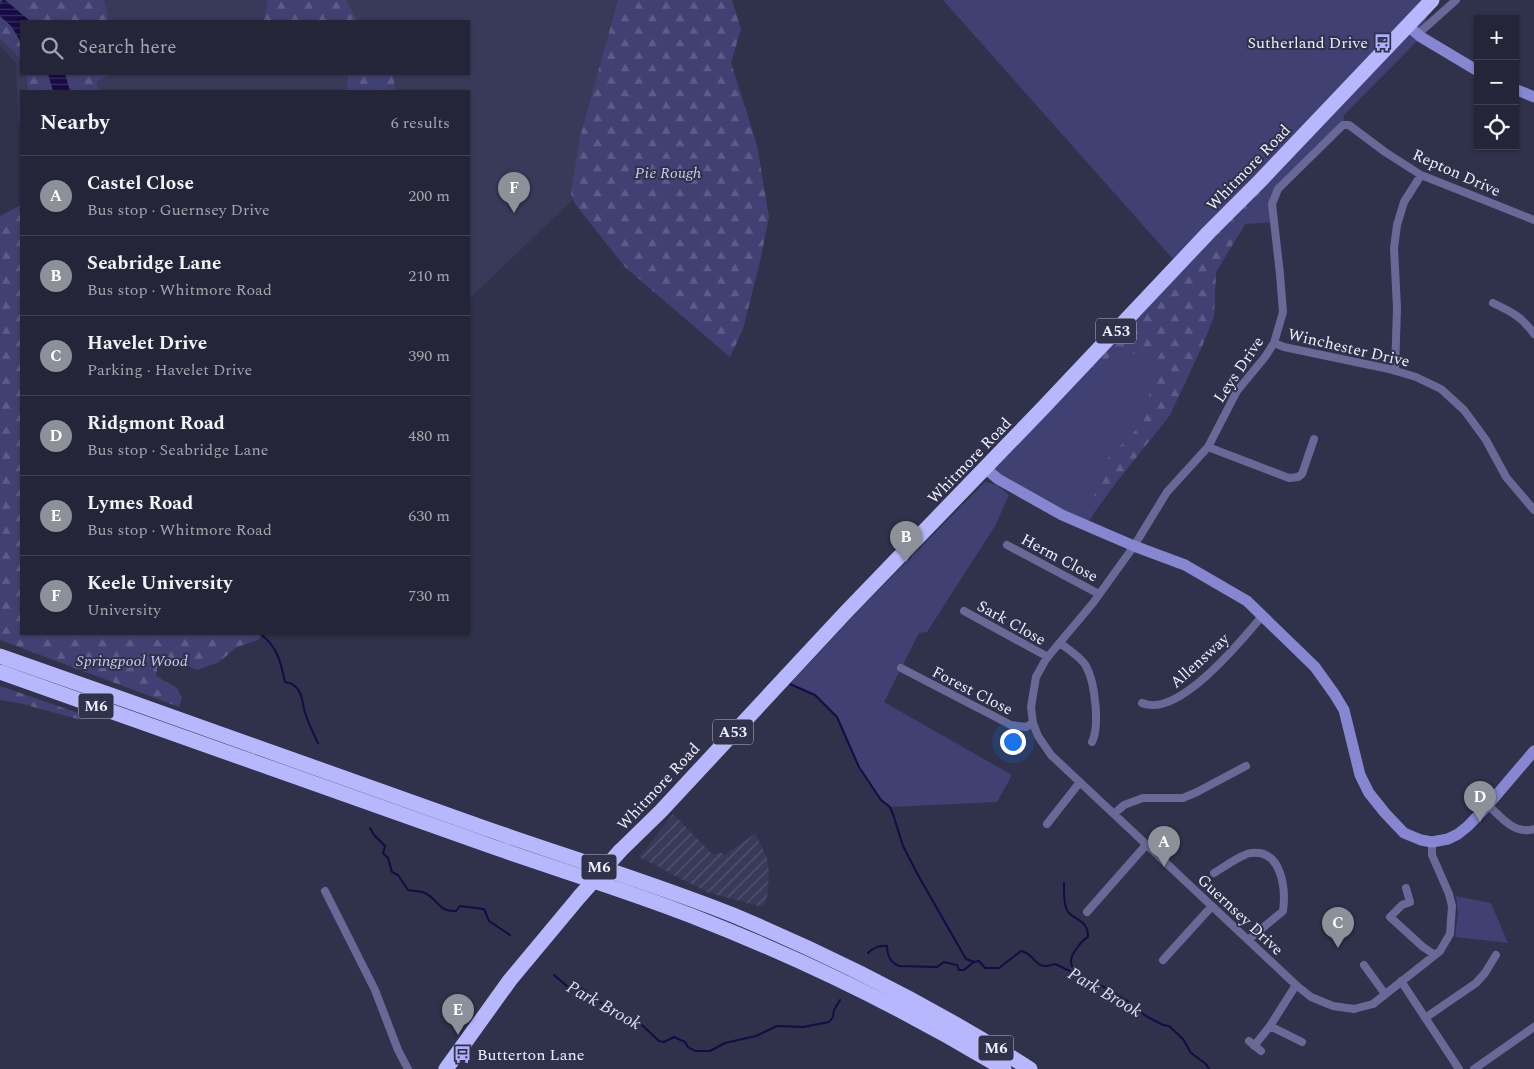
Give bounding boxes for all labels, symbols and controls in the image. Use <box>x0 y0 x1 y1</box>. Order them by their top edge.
map controls <box>1474 15 1519 150</box>
button: + <box>1474 15 1519 60</box>
search box <box>20 20 470 75</box>
place label: Sutherland Drive <box>1247 31 1368 55</box>
bus stop icon: Sutherland Drive <box>1372 32 1392 52</box>
text: Search here <box>78 33 177 62</box>
icon: search <box>38 34 66 62</box>
button: − <box>1474 60 1519 105</box>
button: locate <box>1474 105 1519 150</box>
text: Nearby <box>40 107 110 139</box>
text: 6 results <box>391 111 450 135</box>
street label: Whitmore Road <box>1201 119 1296 216</box>
street label: Repton Drive <box>1409 143 1505 203</box>
park label: Pie Rough <box>635 161 701 185</box>
text: Castel Close <box>87 169 194 198</box>
pin: F <box>498 172 530 213</box>
text: A <box>50 184 62 208</box>
text: 200 m <box>408 184 450 208</box>
text: Bus stop · Guernsey Drive <box>87 198 270 222</box>
text: Seabridge Lane <box>87 249 222 278</box>
text: B <box>50 264 62 288</box>
text: 210 m <box>408 264 450 288</box>
text: Bus stop · Whitmore Road <box>87 278 272 302</box>
road number: A53 <box>1096 318 1136 344</box>
street label: Winchester Drive <box>1286 322 1412 374</box>
text: Havelet Drive <box>87 329 207 358</box>
street label: Leys Drive <box>1208 331 1270 408</box>
text: C <box>50 344 62 368</box>
text: 390 m <box>408 344 450 368</box>
text: Parking · Havelet Drive <box>87 358 252 382</box>
text: Ridgmont Road <box>87 409 225 438</box>
street label: Whitmore Road <box>922 412 1017 509</box>
text: D <box>50 424 62 448</box>
text: 480 m <box>408 424 450 448</box>
text: Bus stop · Seabridge Lane <box>87 438 269 462</box>
text: Lymes Road <box>87 489 193 518</box>
text: E <box>51 504 61 528</box>
text: 630 m <box>408 504 450 528</box>
text: Bus stop · Whitmore Road <box>87 518 272 542</box>
pin: B <box>890 521 922 562</box>
street label: Herm Close <box>1017 527 1102 588</box>
text: Keele University <box>87 569 232 598</box>
text: F <box>51 584 61 608</box>
text: 730 m <box>408 584 450 608</box>
street label: Sark Close <box>973 594 1050 652</box>
text: University <box>87 598 161 622</box>
street label: Allensway <box>1165 627 1236 694</box>
park label: Springpool Wood <box>76 649 188 673</box>
street label: Forest Close <box>928 660 1017 722</box>
road number: M6 <box>78 694 114 718</box>
road number: A53 <box>713 720 753 744</box>
your location <box>1000 729 1026 755</box>
street label: Whitmore Road <box>612 737 706 836</box>
pin: D <box>1464 781 1496 822</box>
pin: A <box>1148 826 1180 867</box>
road number: M6 <box>582 854 616 880</box>
street label: Guernsey Drive <box>1192 868 1289 961</box>
pin: C <box>1322 907 1354 948</box>
water label: Park Brook <box>1062 960 1148 1025</box>
water label: Park Brook <box>561 974 647 1037</box>
pin: E <box>442 994 474 1035</box>
road number: M6 <box>978 1036 1014 1060</box>
place label: Butterton Lane <box>477 1043 585 1067</box>
bus stop icon: Butterton Lane <box>453 1044 473 1064</box>

